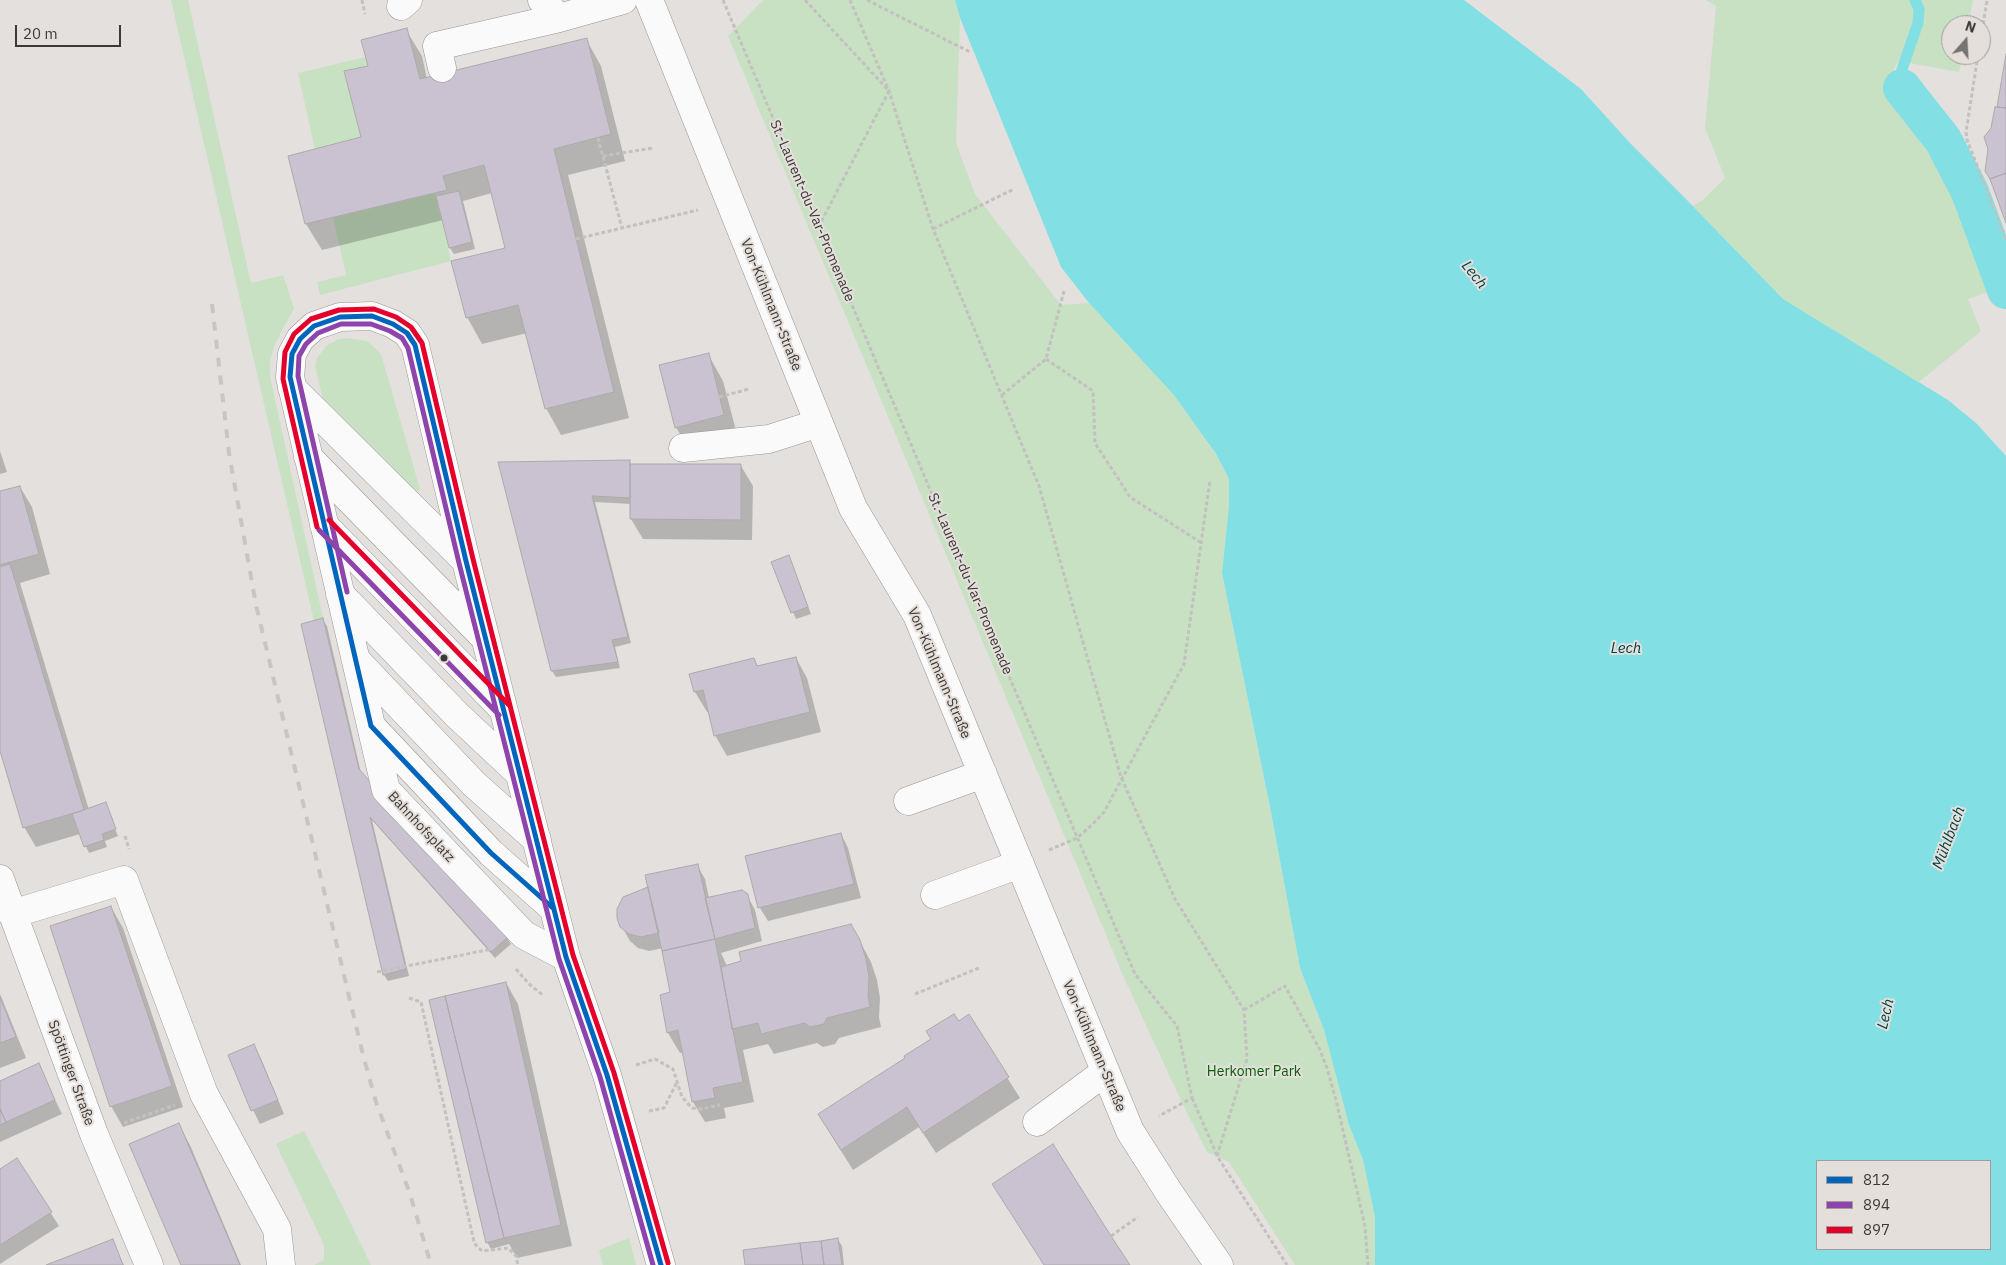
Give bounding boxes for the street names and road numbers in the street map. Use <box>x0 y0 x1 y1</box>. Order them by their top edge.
street label: St.-Laurent-du-Var-Promenade <box>766 118 858 304</box>
street label: Von-Kühlmann-Straße <box>737 236 805 374</box>
street label: St.-Laurent-du-Var-Promenade <box>924 491 1016 677</box>
street label: Von-Kühlmann-Straße <box>904 605 974 741</box>
street label: Bahnhofsplatz <box>384 788 458 866</box>
street label: Von-Kühlmann-Straße <box>1059 978 1129 1114</box>
street label: Spöttinger Straße <box>44 1018 98 1128</box>

